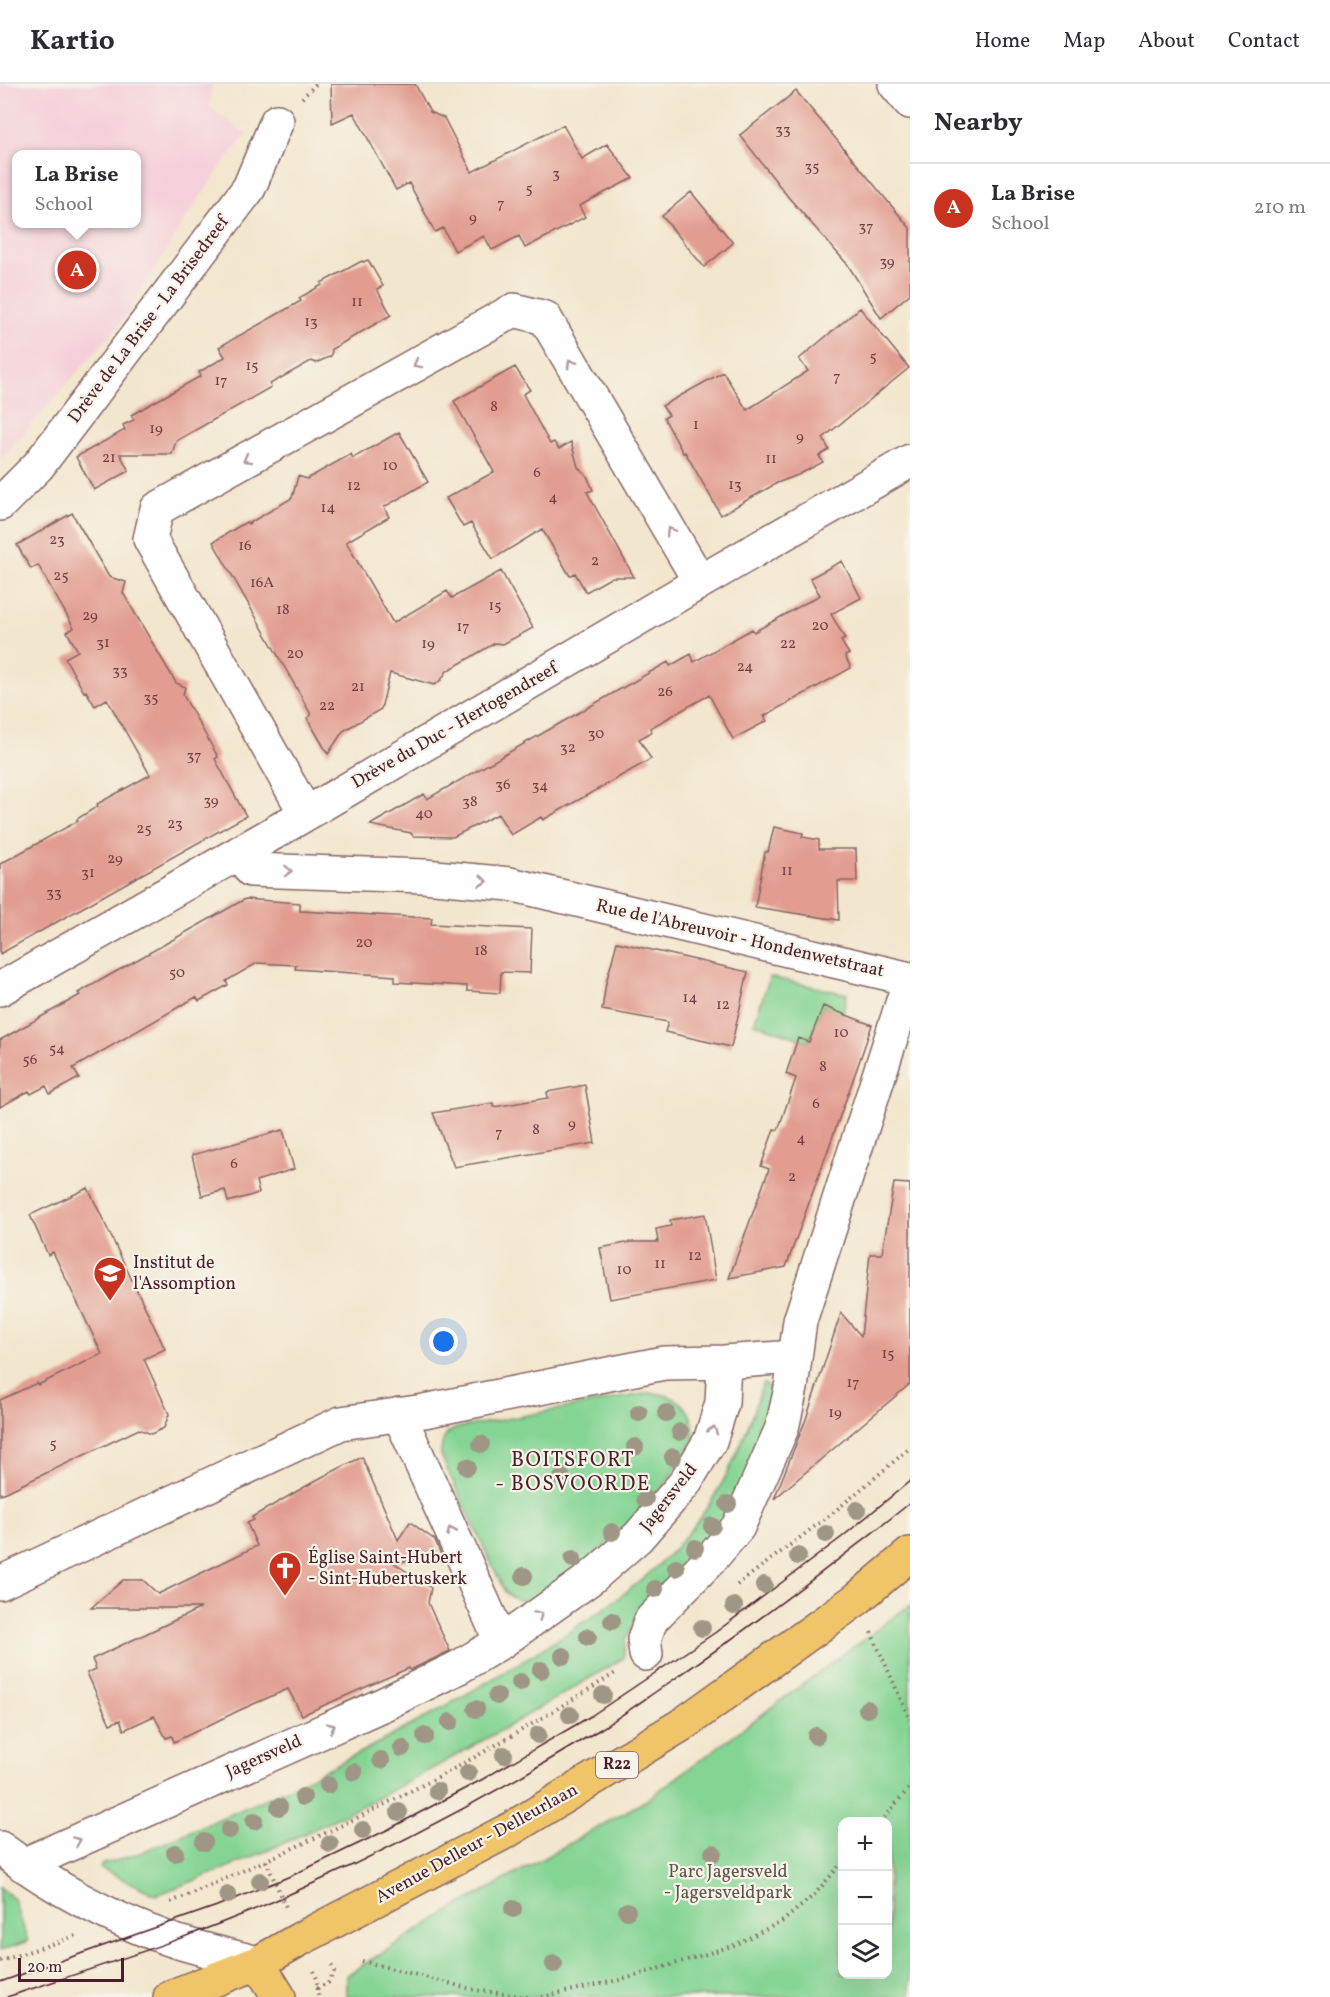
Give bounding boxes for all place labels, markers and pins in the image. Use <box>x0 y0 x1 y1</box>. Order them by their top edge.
pin: A <box>58 248 97 292</box>
place label: Institut de l'Assomption <box>133 1251 236 1297</box>
school or university icon: Institut de l'Assomption <box>92 1255 128 1302</box>
place label: Église Saint-Hubert - Sint-Hubertuskerk <box>308 1546 467 1592</box>
church icon: Église Saint-Hubert - Sint-Hubertuskerk <box>267 1550 303 1597</box>

